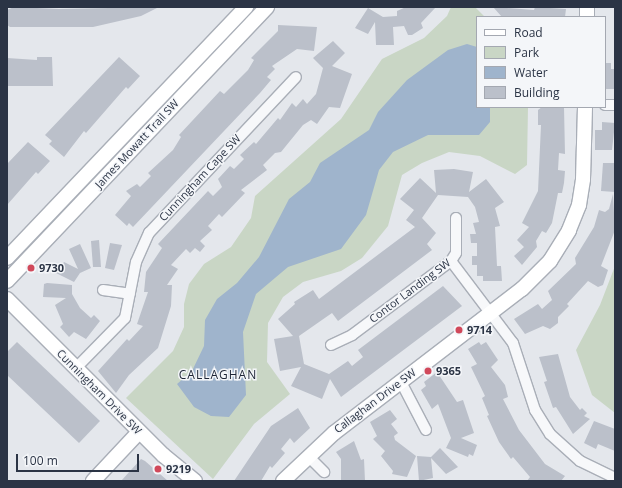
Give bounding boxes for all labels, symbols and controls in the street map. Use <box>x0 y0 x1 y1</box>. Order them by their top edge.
legend <box>476 16 606 108</box>
text: Road <box>514 24 543 41</box>
text: Park <box>514 44 539 61</box>
text: Water <box>514 64 548 81</box>
text: Building <box>514 84 559 101</box>
street label: James Mowatt Trail SW <box>92 97 182 191</box>
street label: Cunningham Cape SW <box>156 132 244 224</box>
street label: Contor Landing SW <box>367 256 453 326</box>
place label: 9730 <box>39 261 64 275</box>
marker: 9730 <box>26 263 36 273</box>
place label: 9714 <box>467 323 492 337</box>
marker: 9714 <box>454 325 464 335</box>
street label: Cunningham Drive SW <box>54 347 144 437</box>
place label: 9365 <box>436 364 461 378</box>
street label: Callaghan Drive SW <box>331 366 419 436</box>
marker: 9365 <box>423 366 433 376</box>
district label: CALLAGHAN <box>179 368 257 382</box>
scale bar <box>18 446 141 472</box>
text: 100 m <box>23 452 58 469</box>
place label: 9219 <box>166 462 191 476</box>
marker: 9219 <box>153 464 163 474</box>

